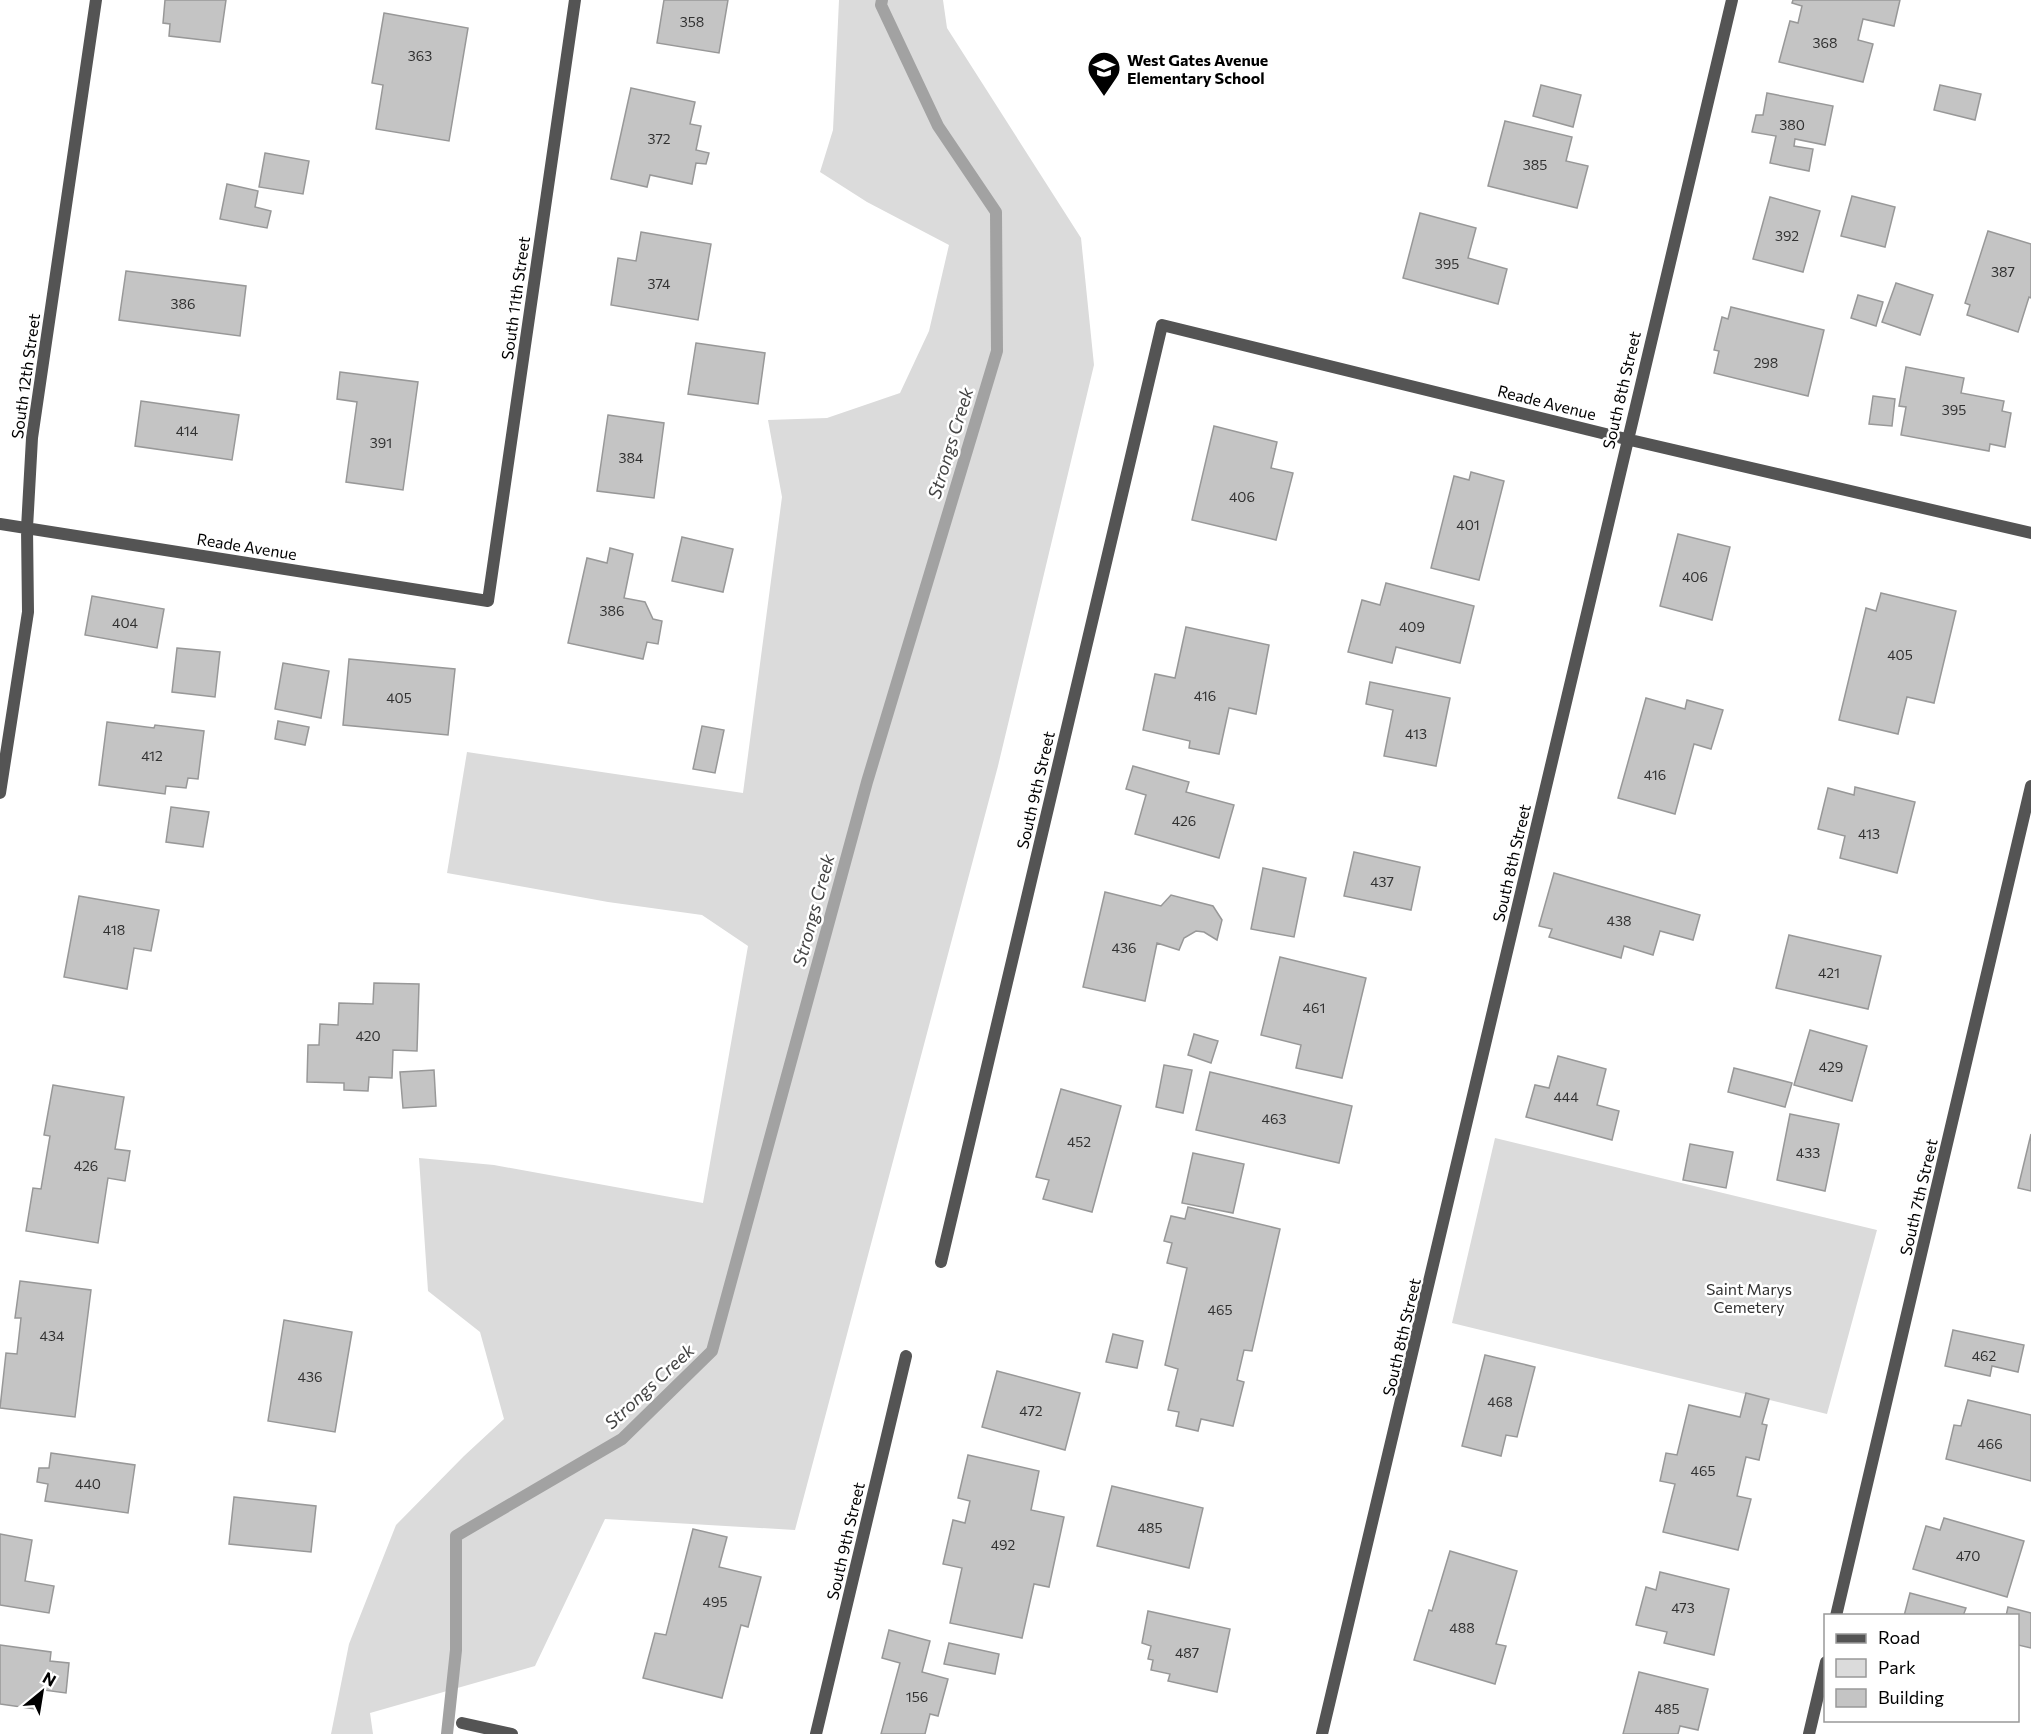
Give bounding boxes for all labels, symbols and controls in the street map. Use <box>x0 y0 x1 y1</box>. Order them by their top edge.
house number: 358 <box>680 13 704 30</box>
house number: 368 <box>1813 34 1837 51</box>
house number: 363 <box>408 47 432 64</box>
school or university icon: West Gates Avenue Elementary School <box>1086 50 1122 97</box>
place label: West Gates Avenue Elementary School <box>1127 50 1268 87</box>
house number: 380 <box>1779 116 1805 133</box>
house number: 372 <box>647 130 671 147</box>
house number: 385 <box>1523 156 1547 173</box>
house number: 392 <box>1775 227 1799 244</box>
street label: South 11th Street <box>497 235 533 361</box>
house number: 395 <box>1435 255 1459 272</box>
house number: 387 <box>1991 263 2015 280</box>
house number: 374 <box>648 275 671 292</box>
house number: 386 <box>171 295 195 312</box>
street label: South 12th Street <box>7 312 43 440</box>
street label: South 8th Street <box>1598 329 1644 451</box>
house number: 298 <box>1754 354 1778 371</box>
street label: Reade Avenue <box>1496 381 1598 423</box>
water label: Strongs Creek <box>923 384 978 501</box>
house number: 395 <box>1942 401 1966 418</box>
house number: 414 <box>176 422 199 439</box>
house number: 391 <box>370 434 392 451</box>
house number: 384 <box>619 449 644 466</box>
house number: 406 <box>1229 488 1255 505</box>
house number: 401 <box>1456 516 1480 533</box>
street label: Reade Avenue <box>196 529 298 563</box>
house number: 406 <box>1682 568 1708 585</box>
house number: 386 <box>600 602 624 619</box>
house number: 404 <box>112 614 139 631</box>
house number: 409 <box>1399 618 1425 635</box>
house number: 405 <box>1887 646 1913 663</box>
house number: 416 <box>1194 687 1216 704</box>
house number: 405 <box>386 689 412 706</box>
house number: 413 <box>1405 725 1427 742</box>
street label: South 9th Street <box>1012 729 1058 851</box>
house number: 412 <box>141 747 163 764</box>
house number: 416 <box>1644 766 1666 783</box>
street label: South 8th Street <box>1488 802 1534 924</box>
house number: 426 <box>1172 812 1196 829</box>
house number: 413 <box>1858 825 1880 842</box>
water label: Strongs Creek <box>787 850 839 968</box>
house number: 437 <box>1370 873 1394 890</box>
house number: 438 <box>1607 912 1631 929</box>
house number: 418 <box>103 921 125 938</box>
house number: 436 <box>1112 939 1136 956</box>
house number: 421 <box>1818 964 1840 981</box>
house number: 461 <box>1303 999 1325 1016</box>
house number: 420 <box>355 1027 381 1044</box>
house number: 429 <box>1819 1058 1843 1075</box>
house number: 444 <box>1553 1088 1579 1105</box>
house number: 463 <box>1262 1110 1286 1127</box>
house number: 452 <box>1067 1133 1091 1150</box>
street label: South 7th Street <box>1895 1136 1941 1257</box>
house number: 433 <box>1796 1144 1820 1161</box>
house number: 426 <box>74 1157 98 1174</box>
street label: South 8th Street <box>1378 1276 1424 1398</box>
park label: Saint Marys Cemetery <box>1706 1279 1792 1316</box>
house number: 465 <box>1208 1301 1232 1318</box>
house number: 434 <box>40 1327 65 1344</box>
water label: Strongs Creek <box>599 1338 699 1433</box>
house number: 462 <box>1972 1347 1997 1364</box>
house number: 436 <box>298 1368 322 1385</box>
house number: 468 <box>1487 1393 1513 1410</box>
house number: 472 <box>1019 1402 1043 1419</box>
house number: 466 <box>1977 1435 2003 1452</box>
house number: 465 <box>1691 1462 1715 1479</box>
house number: 440 <box>75 1475 101 1492</box>
street label: South 9th Street <box>822 1480 868 1602</box>
house number: 485 <box>1138 1519 1162 1536</box>
house number: 492 <box>991 1536 1016 1553</box>
house number: 470 <box>1956 1547 1980 1564</box>
house number: 495 <box>703 1593 727 1610</box>
house number: 473 <box>1671 1599 1695 1616</box>
legend <box>1824 1614 2019 1722</box>
house number: 488 <box>1449 1619 1475 1636</box>
text: Road <box>1878 1626 1920 1648</box>
house number: 487 <box>1175 1644 1199 1661</box>
text: Park <box>1878 1656 1916 1678</box>
north arrow <box>12 1662 72 1722</box>
text: N <box>40 1667 60 1690</box>
text: Building <box>1878 1686 1944 1708</box>
house number: 156 <box>906 1688 928 1705</box>
house number: 485 <box>1655 1700 1679 1717</box>

